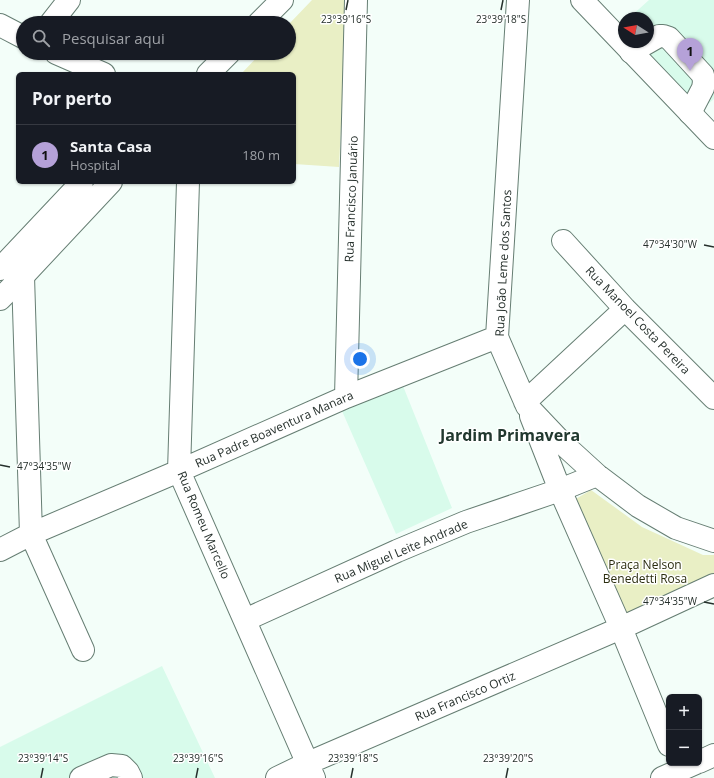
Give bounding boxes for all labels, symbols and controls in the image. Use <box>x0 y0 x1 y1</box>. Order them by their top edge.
text: 23°39'16"S <box>321 12 371 26</box>
text: 23°39'18"S <box>476 12 526 26</box>
north arrow <box>618 12 654 48</box>
search box <box>16 16 296 60</box>
icon: search <box>30 27 52 49</box>
text: Pesquisar aqui <box>62 28 165 48</box>
pin: 1 <box>677 38 703 71</box>
text: Por perto <box>32 87 112 110</box>
street label: Rua Francisco Januário <box>340 135 362 263</box>
text: Santa Casa <box>70 136 152 156</box>
text: 1 <box>41 146 49 164</box>
text: 180 m <box>242 146 280 164</box>
text: Hospital <box>70 156 120 174</box>
street label: Rua João Leme dos Santos <box>491 189 515 337</box>
text: 47°34'30"W <box>643 237 698 251</box>
street label: Rua Manoel Costa Pereira <box>582 262 694 378</box>
your location <box>350 349 370 369</box>
street label: Rua Padre Boaventura Manara <box>192 386 356 472</box>
district label: Jardim Primavera <box>438 424 580 446</box>
text: 47°34'35"W <box>17 459 72 473</box>
street label: Rua Romeu Marcello <box>174 468 234 582</box>
street label: Rua Miguel Leite Andrade <box>332 515 470 587</box>
park label: Praça Nelson Benedetti Rosa <box>603 556 687 587</box>
text: 47°34'35"W <box>643 594 698 608</box>
street label: Rua Francisco Ortiz <box>412 667 518 725</box>
map controls <box>666 694 702 766</box>
button: + <box>666 694 702 730</box>
button: − <box>666 730 702 766</box>
text: 23°39'14"S <box>18 751 68 765</box>
text: 23°39'16"S <box>173 751 223 765</box>
text: 23°39'18"S <box>328 751 378 765</box>
text: 23°39'20"S <box>483 751 533 765</box>

